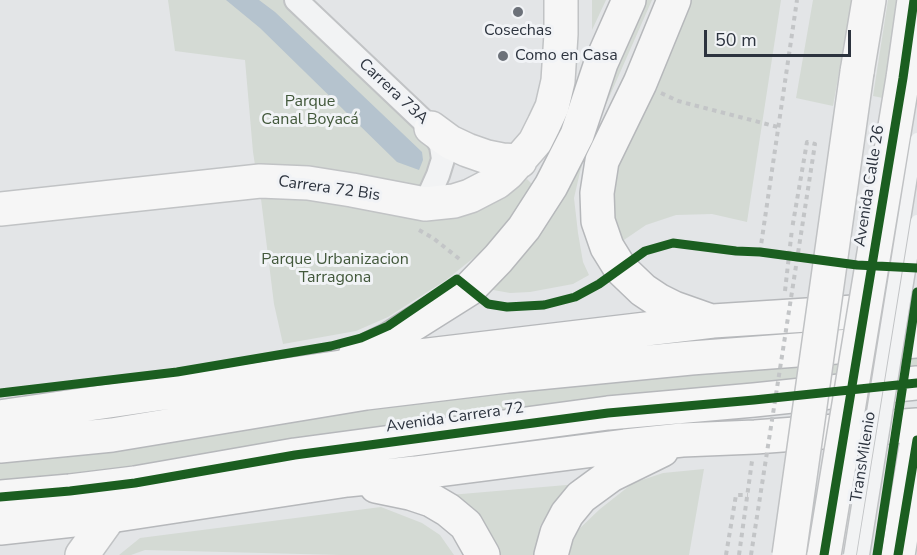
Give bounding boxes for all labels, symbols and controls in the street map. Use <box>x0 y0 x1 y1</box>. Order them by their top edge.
marker: Cosechas <box>511 5 525 19</box>
scale bar <box>707 18 854 56</box>
place label: Cosechas <box>484 21 552 41</box>
text: 50 m <box>715 28 757 52</box>
place label: Como en Casa <box>515 46 618 66</box>
marker: Como en Casa <box>496 49 510 63</box>
street label: Carrera 73A <box>354 55 432 129</box>
park label: Parque Canal Boyacá <box>261 92 359 130</box>
street label: Avenida Calle 26 <box>851 124 889 248</box>
street label: Carrera 72 Bis <box>277 172 381 206</box>
park label: Parque Urbanizacion Tarragona <box>261 250 409 288</box>
street label: Avenida Carrera 72 <box>385 399 525 437</box>
street label: TransMilenio <box>847 410 881 504</box>

